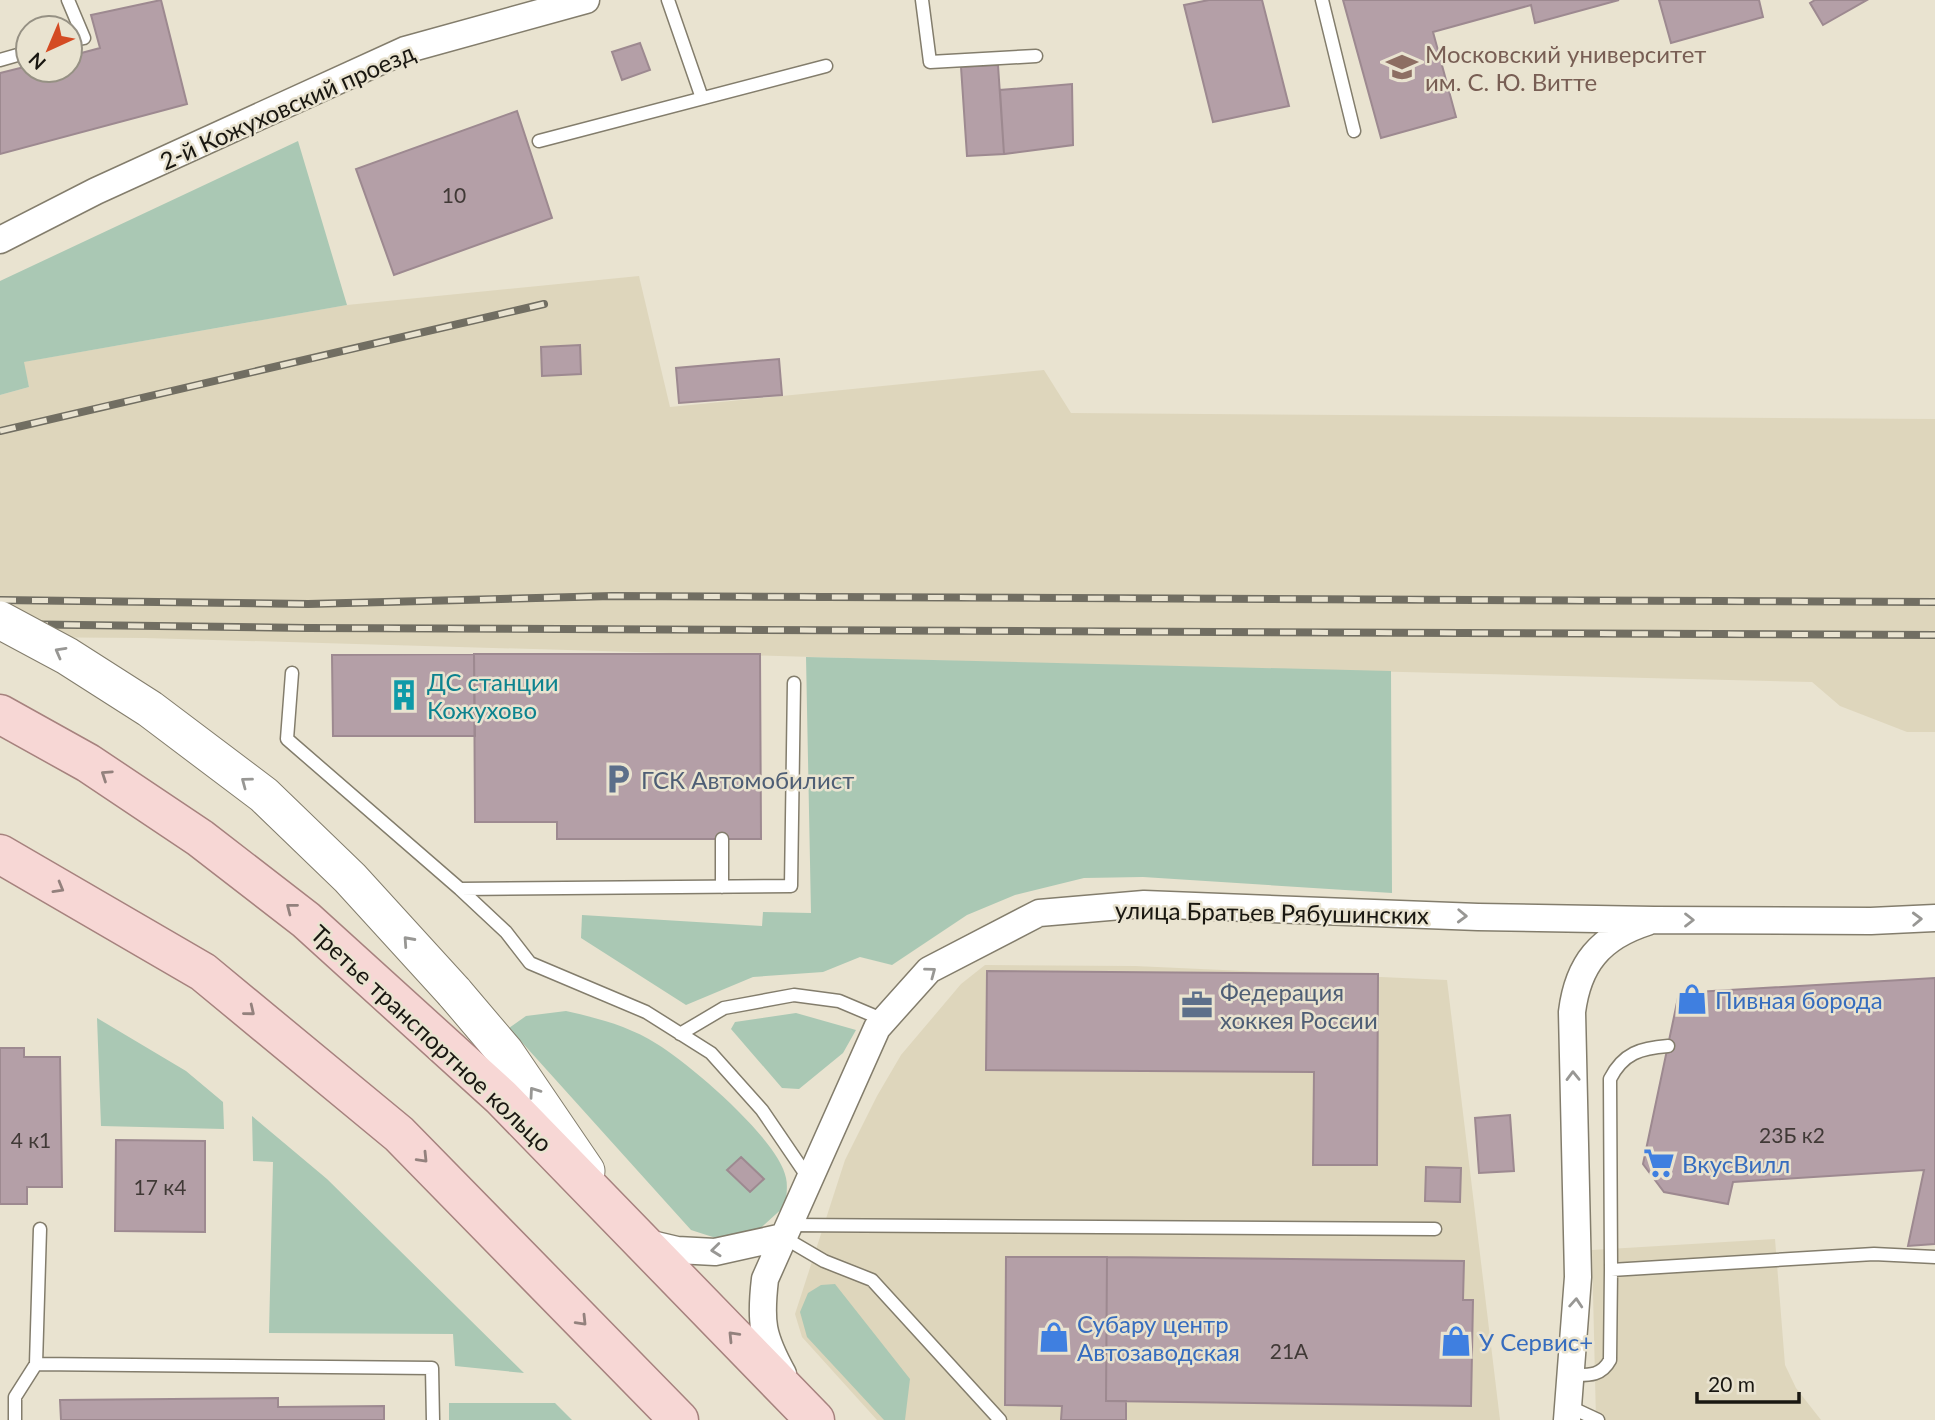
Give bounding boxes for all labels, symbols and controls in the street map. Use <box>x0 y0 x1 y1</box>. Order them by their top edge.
north arrow <box>14 14 84 84</box>
street label: 2-й Кожуховский проезд <box>155 37 419 175</box>
place label: Московский университет им. С. Ю. Витте <box>1425 39 1706 96</box>
text: N <box>24 48 50 75</box>
school or university icon: Московский университет им. С. Ю. Витте <box>1385 50 1419 84</box>
house number: 10 <box>442 182 466 207</box>
one-way arrow <box>54 647 67 660</box>
place label: ДС станции Кожухово <box>427 667 559 724</box>
building icon: ДС станции Кожухово <box>387 678 421 712</box>
parking icon: ГСК Автомобилист <box>601 762 635 796</box>
place label: ГСК Автомобилист <box>641 765 854 794</box>
one-way arrow <box>101 771 114 784</box>
one-way arrow <box>242 777 254 790</box>
one-way arrow <box>51 880 64 893</box>
street label: улица Братьев Рябушинских <box>1115 895 1429 929</box>
one-way arrow <box>286 904 299 917</box>
one-way arrow <box>1456 909 1467 924</box>
one-way arrow <box>1911 911 1922 926</box>
one-way arrow <box>1684 912 1695 928</box>
street label: Третье транспортное кольцо <box>305 919 559 1157</box>
one-way arrow <box>404 937 416 950</box>
one-way arrow <box>924 967 936 980</box>
place label: Федерация хоккея России <box>1220 977 1378 1034</box>
shop icon: Пивная борода <box>1675 982 1709 1016</box>
place label: Пивная борода <box>1715 985 1883 1014</box>
office icon: Федерация хоккея России <box>1180 988 1214 1022</box>
one-way arrow <box>241 1003 254 1015</box>
one-way arrow <box>1566 1070 1581 1081</box>
one-way arrow <box>530 1087 542 1100</box>
house number: 23Б к2 <box>1759 1122 1825 1147</box>
house number: 4 к1 <box>11 1127 51 1152</box>
supermarket icon: ВкусВилл <box>1642 1146 1676 1180</box>
place label: ВкусВилл <box>1682 1149 1790 1178</box>
one-way arrow <box>415 1150 428 1163</box>
house number: 17 к4 <box>134 1174 186 1199</box>
one-way arrow <box>710 1242 721 1257</box>
one-way arrow <box>1568 1297 1583 1308</box>
place label: Субару центр Автозаводская <box>1077 1309 1240 1366</box>
one-way arrow <box>574 1313 586 1325</box>
shop icon: Субару центр Автозаводская <box>1037 1320 1071 1354</box>
shop icon: У Сервис+ <box>1439 1324 1473 1358</box>
place label: У Сервис+ <box>1479 1327 1593 1356</box>
one-way arrow <box>729 1331 742 1344</box>
house number: 21А <box>1270 1338 1309 1363</box>
scale bar <box>1697 1360 1798 1404</box>
text: 20 m <box>1708 1371 1755 1396</box>

